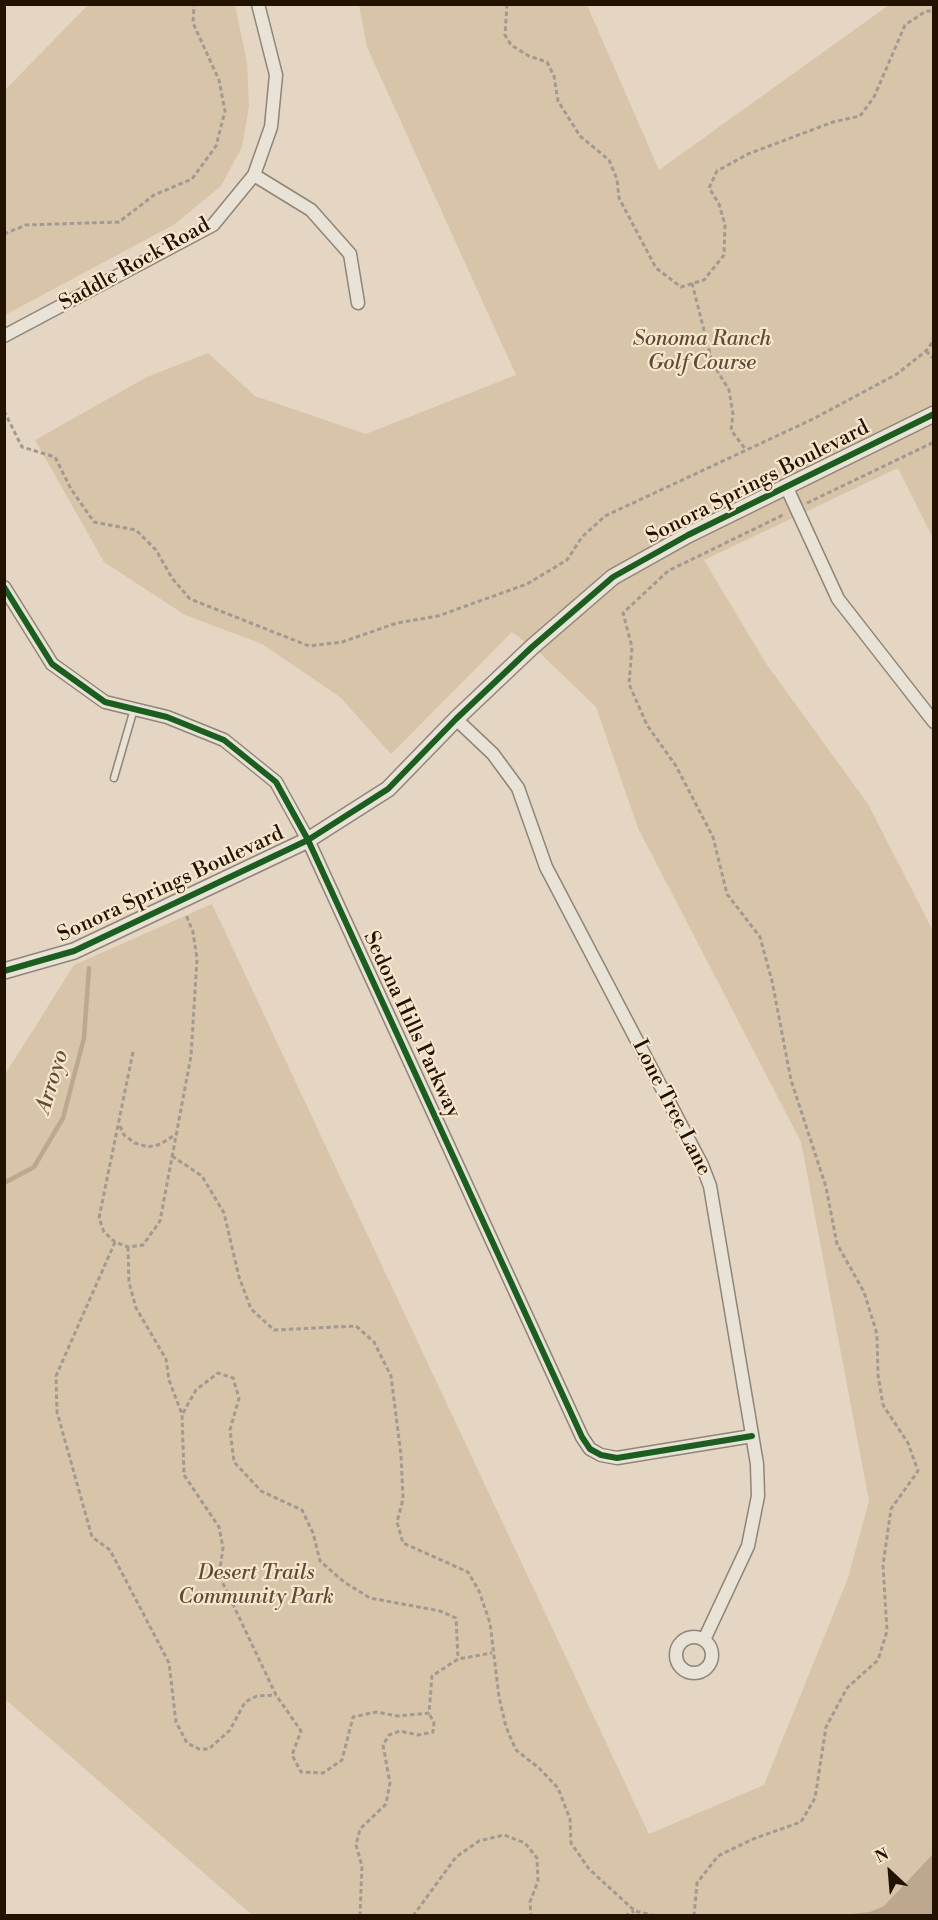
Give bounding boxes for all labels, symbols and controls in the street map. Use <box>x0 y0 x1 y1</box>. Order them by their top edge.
street label: Saddle Rock Road <box>55 213 215 317</box>
park label: Sonoma Ranch Golf Course <box>633 327 771 377</box>
street label: Sonora Springs Boulevard <box>642 416 874 550</box>
street label: Sonora Springs Boulevard <box>54 821 288 949</box>
street label: Sedona Hills Parkway <box>357 928 465 1122</box>
street label: Lone Tree Lane <box>626 1036 716 1180</box>
water label: Arroyo <box>31 1047 75 1117</box>
park label: Desert Trails Community Park <box>178 1561 334 1611</box>
north arrow <box>860 1842 920 1902</box>
text: N <box>872 1844 892 1868</box>

